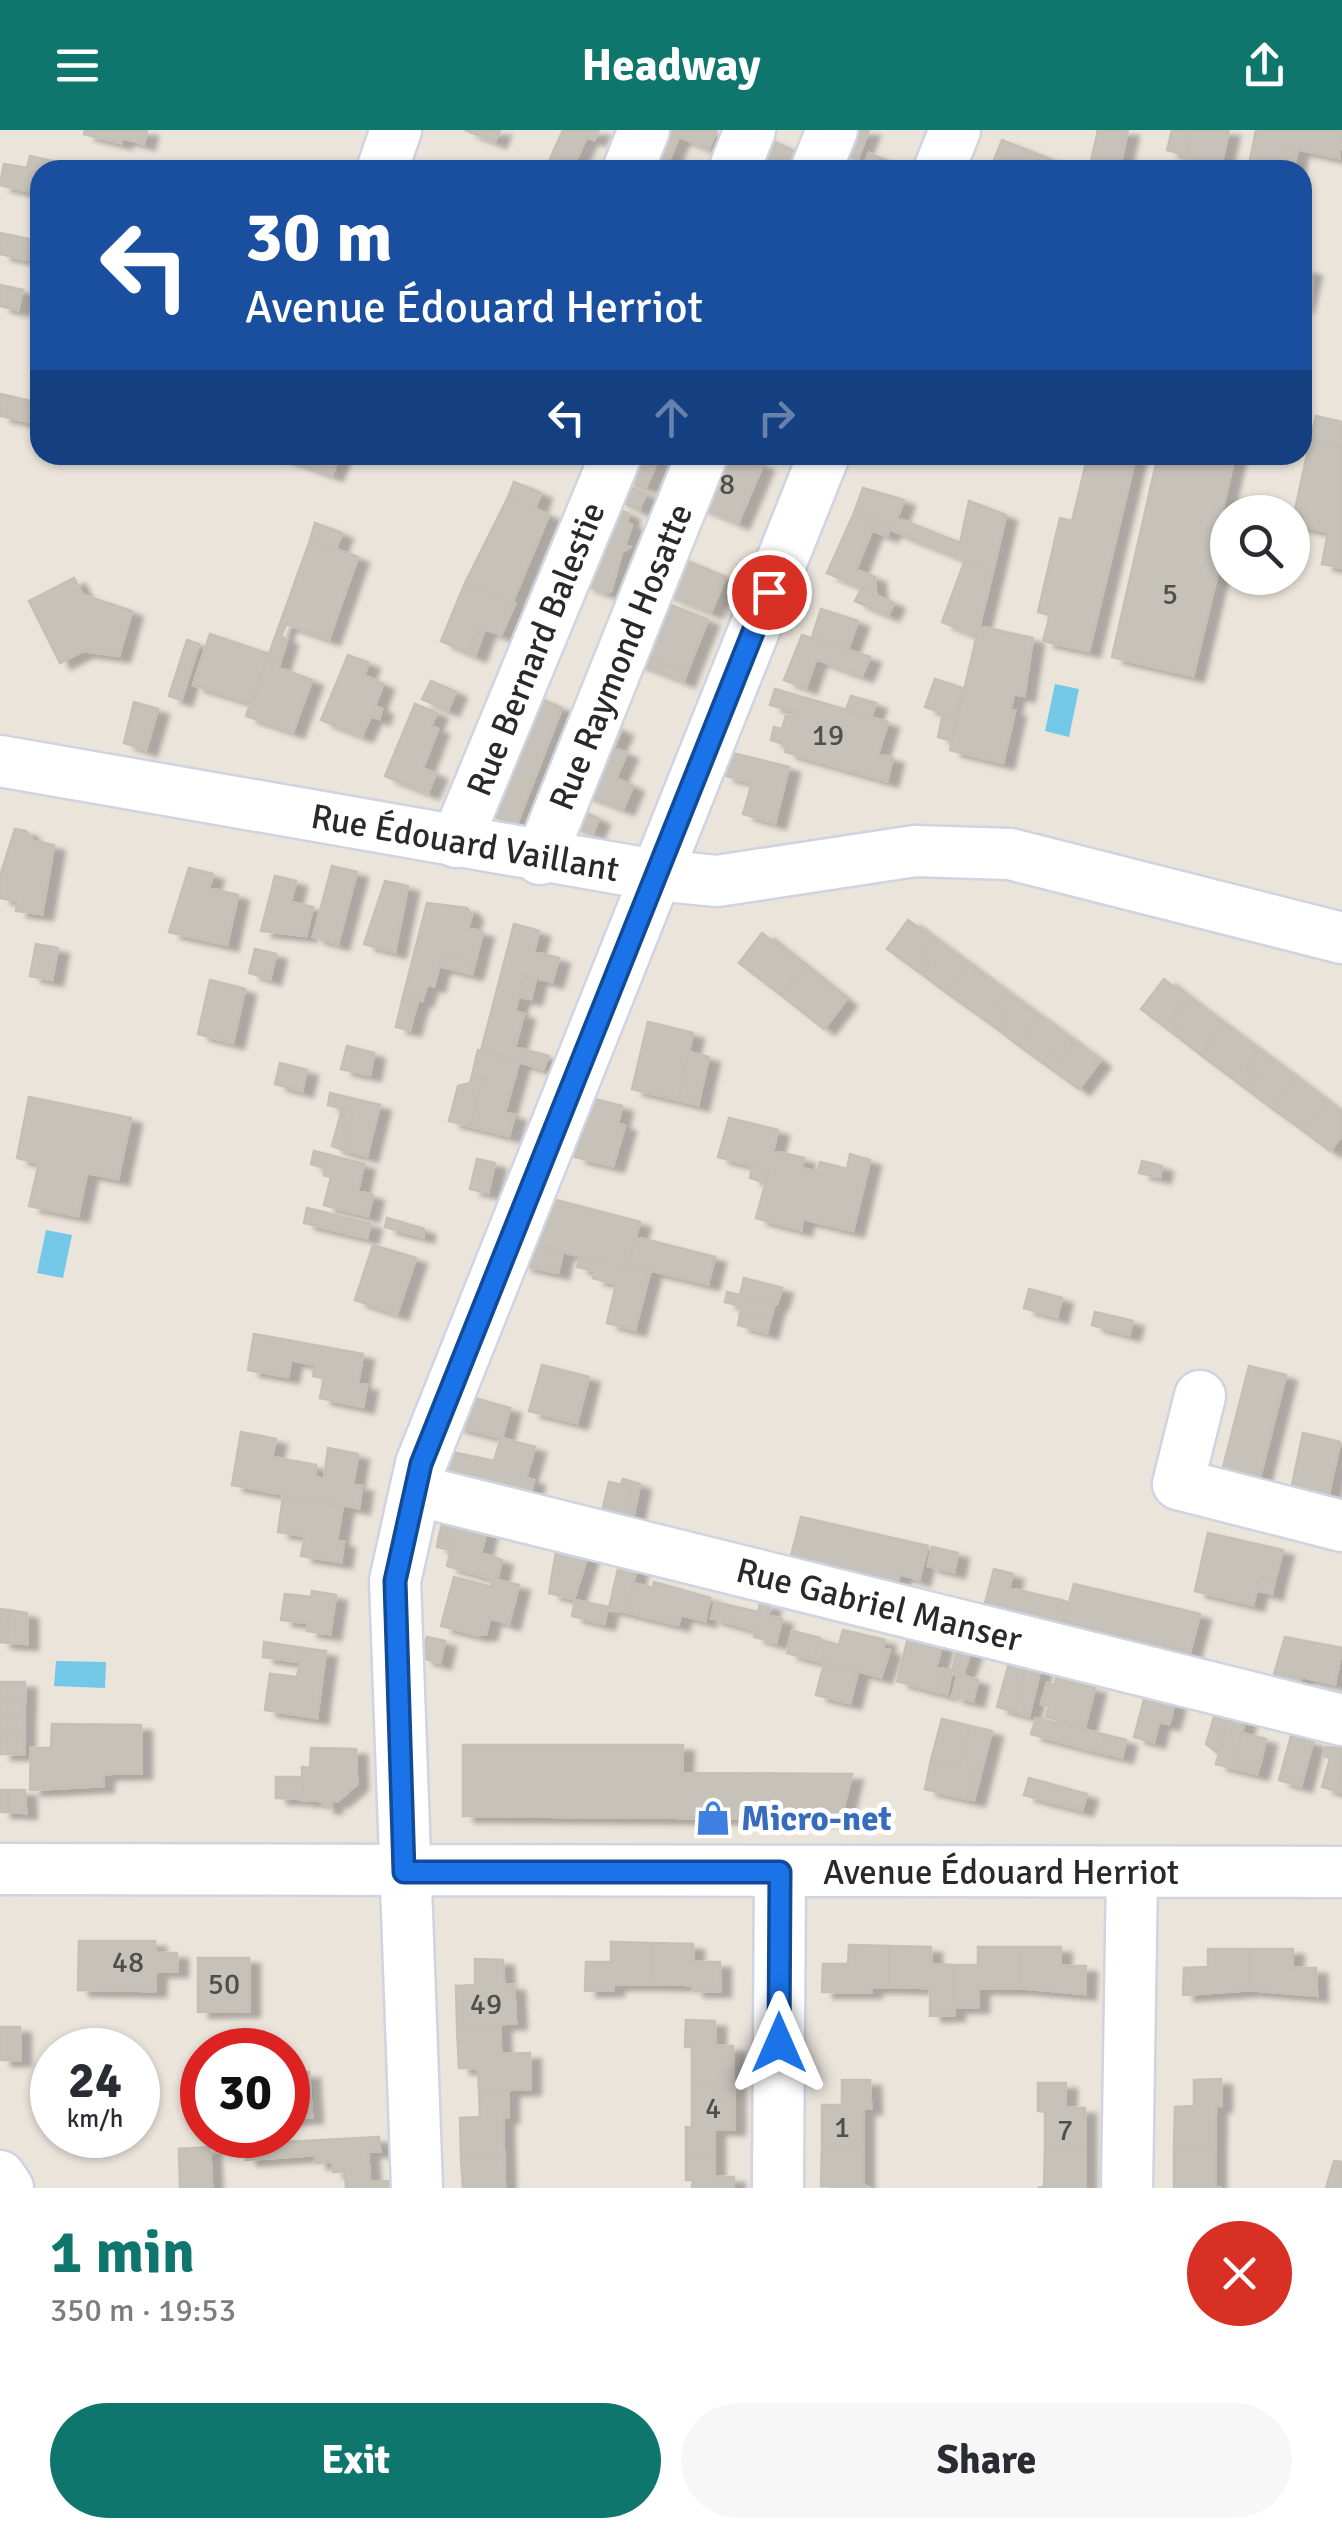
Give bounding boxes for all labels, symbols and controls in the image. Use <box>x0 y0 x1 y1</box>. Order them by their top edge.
icon: menu <box>50 38 105 93</box>
text: Headway <box>581 38 761 93</box>
icon: share <box>1237 38 1292 93</box>
text: 30 m <box>245 194 393 280</box>
icon: left <box>80 200 210 330</box>
text: Avenue Édouard Herriot <box>245 280 703 335</box>
icon: left <box>539 390 594 445</box>
icon: ahead <box>644 390 699 445</box>
icon: right <box>749 390 804 445</box>
house number: 8 <box>719 466 735 503</box>
map controls <box>1210 495 1310 595</box>
button: search <box>1210 495 1310 595</box>
street label: Rue Bernard Balestie <box>457 496 615 802</box>
street label: Rue Raymond Hosatte <box>540 498 702 816</box>
pin <box>727 550 812 635</box>
icon: arrive <box>742 565 797 620</box>
house number: 5 <box>1162 576 1178 613</box>
house number: 19 <box>812 717 844 754</box>
street label: Rue Édouard Vaillant <box>308 795 622 891</box>
street label: Rue Gabriel Manser <box>732 1549 1026 1661</box>
place label: Micro-net <box>741 1797 892 1840</box>
shop icon: Micro-net <box>694 1799 732 1837</box>
street label: Avenue Édouard Herriot <box>823 1851 1179 1894</box>
house number: 48 <box>112 1944 144 1981</box>
house number: 50 <box>208 1966 240 2003</box>
house number: 49 <box>470 1986 502 2023</box>
position arrow <box>727 1991 831 2095</box>
speed limit sign: 30 <box>180 2028 310 2158</box>
text: 24 <box>68 2050 122 2112</box>
house number: 4 <box>705 2090 721 2127</box>
text: km/h <box>67 2103 123 2134</box>
house number: 1 <box>834 2109 850 2146</box>
house number: 7 <box>1057 2112 1073 2149</box>
text: 1 min <box>50 2216 195 2290</box>
button: close <box>1187 2221 1292 2326</box>
text: 350 m · 19:53 <box>50 2291 236 2330</box>
button: Exit <box>50 2403 661 2518</box>
button: Share <box>681 2403 1292 2518</box>

